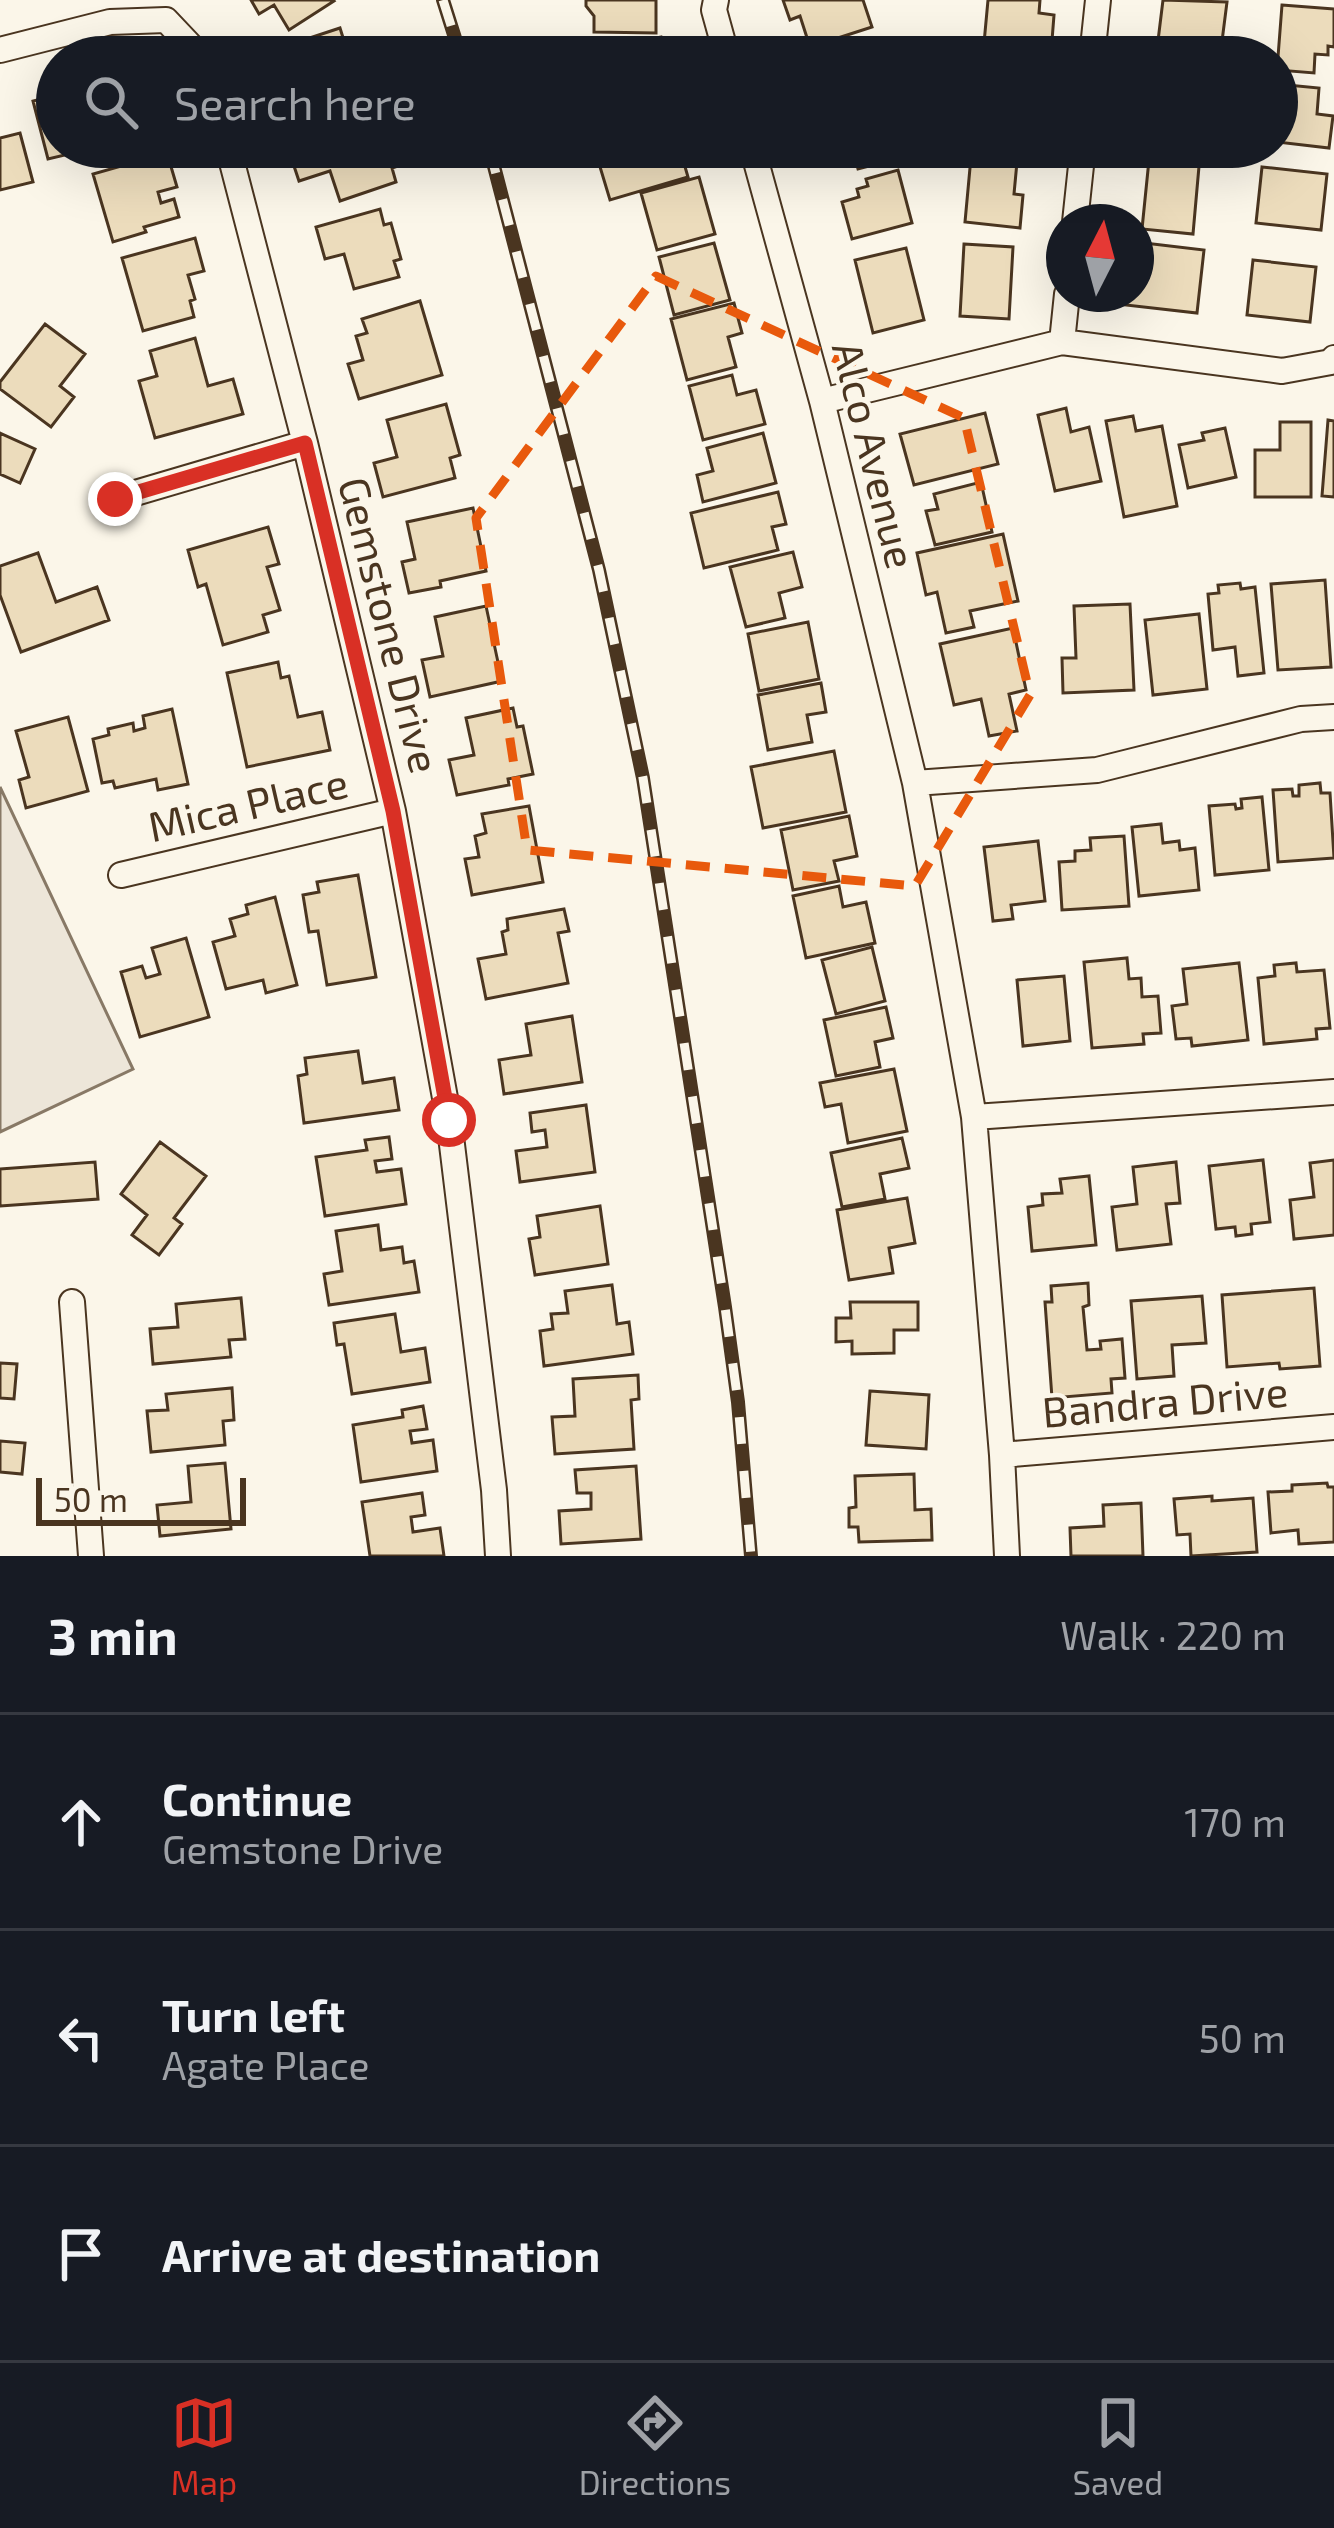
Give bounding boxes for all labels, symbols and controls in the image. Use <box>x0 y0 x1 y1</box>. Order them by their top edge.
search box <box>36 36 1298 168</box>
icon: search <box>78 69 144 135</box>
text: Search here <box>174 75 416 129</box>
north arrow <box>1046 204 1154 312</box>
street label: Alco Avenue <box>824 336 928 573</box>
street label: Gemstone Drive <box>330 471 452 778</box>
route end <box>88 472 142 526</box>
street label: Mica Place <box>143 756 352 850</box>
route start <box>422 1093 476 1147</box>
street label: Bandra Drive <box>1040 1364 1290 1436</box>
scale bar <box>36 1472 246 1525</box>
text: 50 m <box>54 1479 128 1519</box>
text: 3 min <box>48 1604 178 1665</box>
text: Walk · 220 m <box>1060 1611 1286 1658</box>
text: Continue <box>162 1771 352 1825</box>
icon: ahead <box>48 1789 114 1855</box>
text: 170 m <box>1184 1798 1286 1845</box>
text: Gemstone Drive <box>162 1825 443 1872</box>
text: Turn left <box>162 1987 345 2041</box>
icon: left <box>48 2005 114 2071</box>
text: 50 m <box>1199 2014 1286 2061</box>
text: Agate Place <box>162 2041 369 2088</box>
icon: arrive <box>48 2221 114 2287</box>
text: Arrive at destination <box>162 2227 600 2281</box>
tab: Map <box>171 2390 237 2502</box>
tab: Directions <box>579 2390 731 2502</box>
tab: Saved <box>1073 2390 1163 2502</box>

